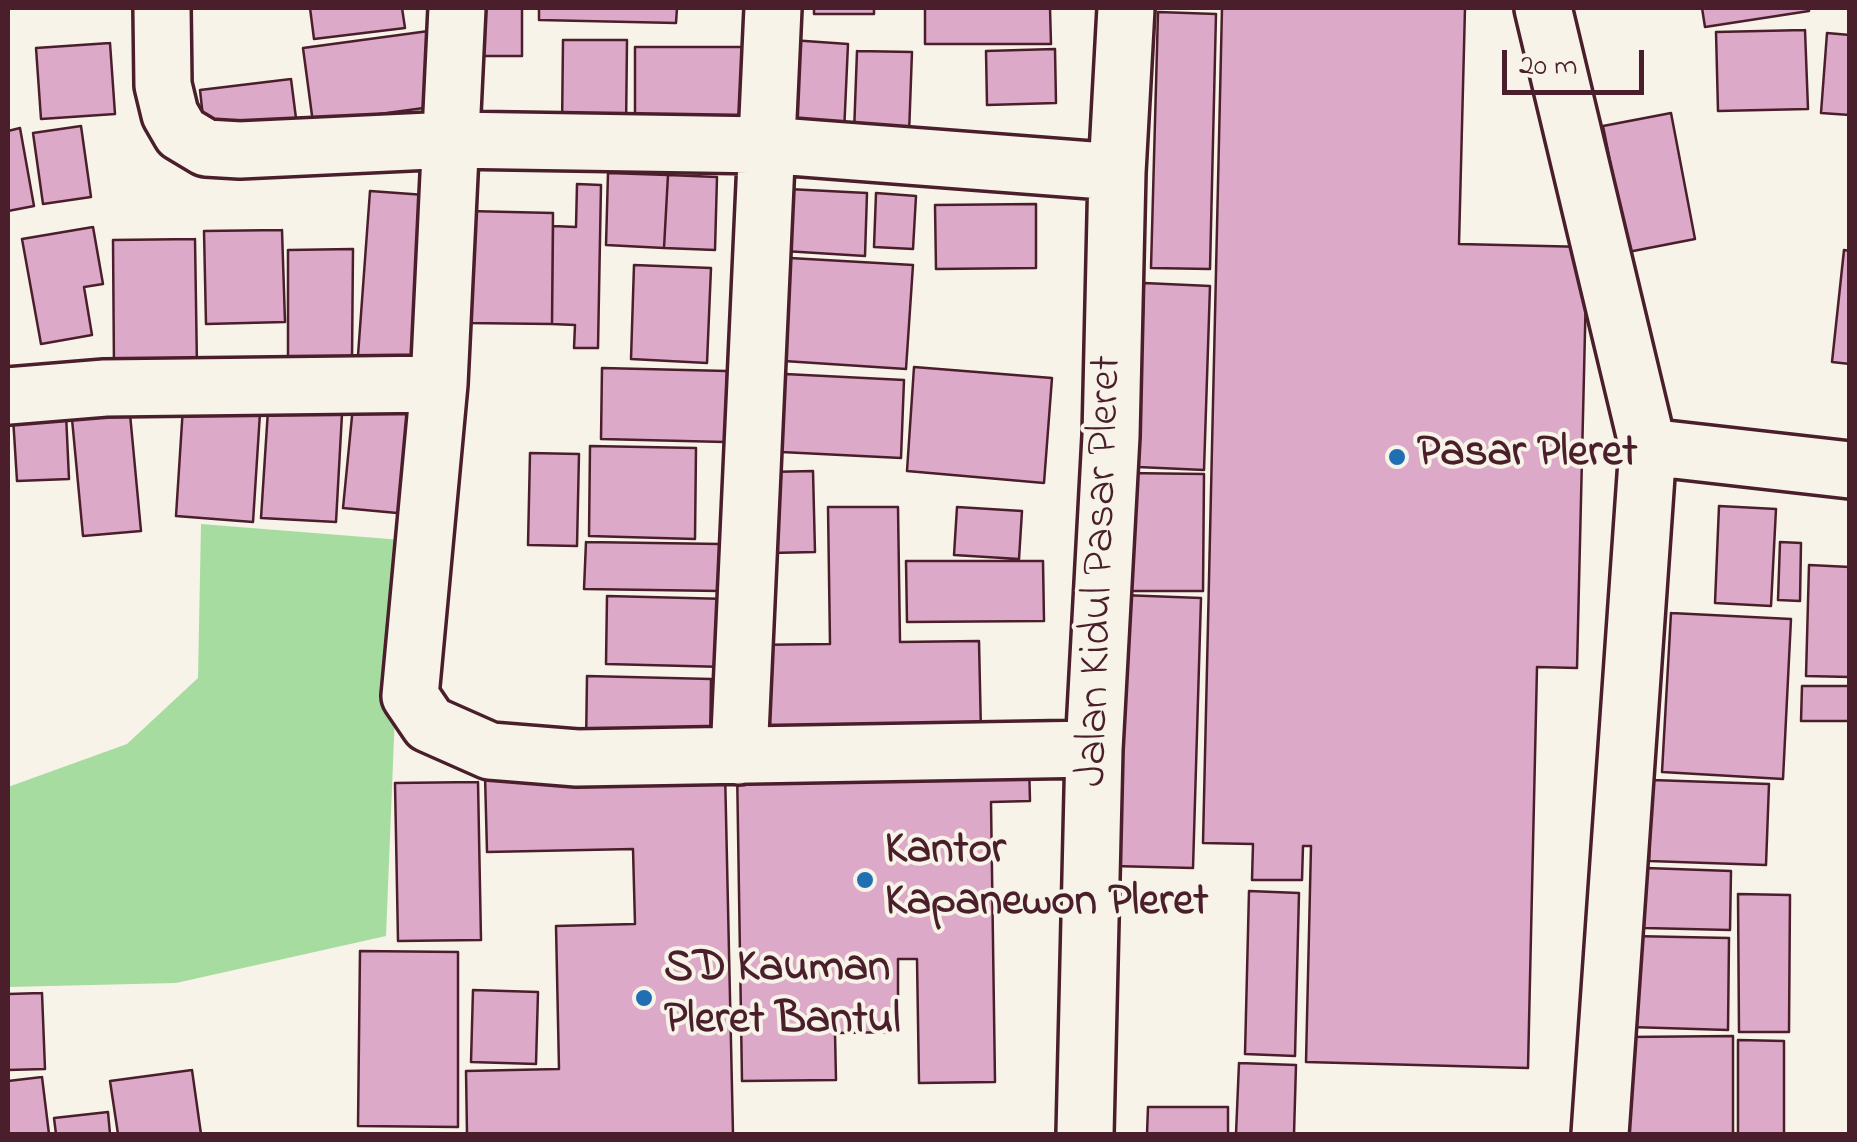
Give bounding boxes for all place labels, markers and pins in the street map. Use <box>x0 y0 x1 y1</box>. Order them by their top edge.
place label: Pasar Pleret <box>1417 430 1637 484</box>
marker: Pasar Pleret <box>1386 446 1408 468</box>
place label: Kantor Kapanewon Pleret <box>885 827 1208 933</box>
marker: Kantor Kapanewon Pleret <box>854 869 876 891</box>
place label: SD Kauman Pleret Bantul <box>664 945 901 1051</box>
marker: SD Kauman Pleret Bantul <box>633 987 655 1009</box>

